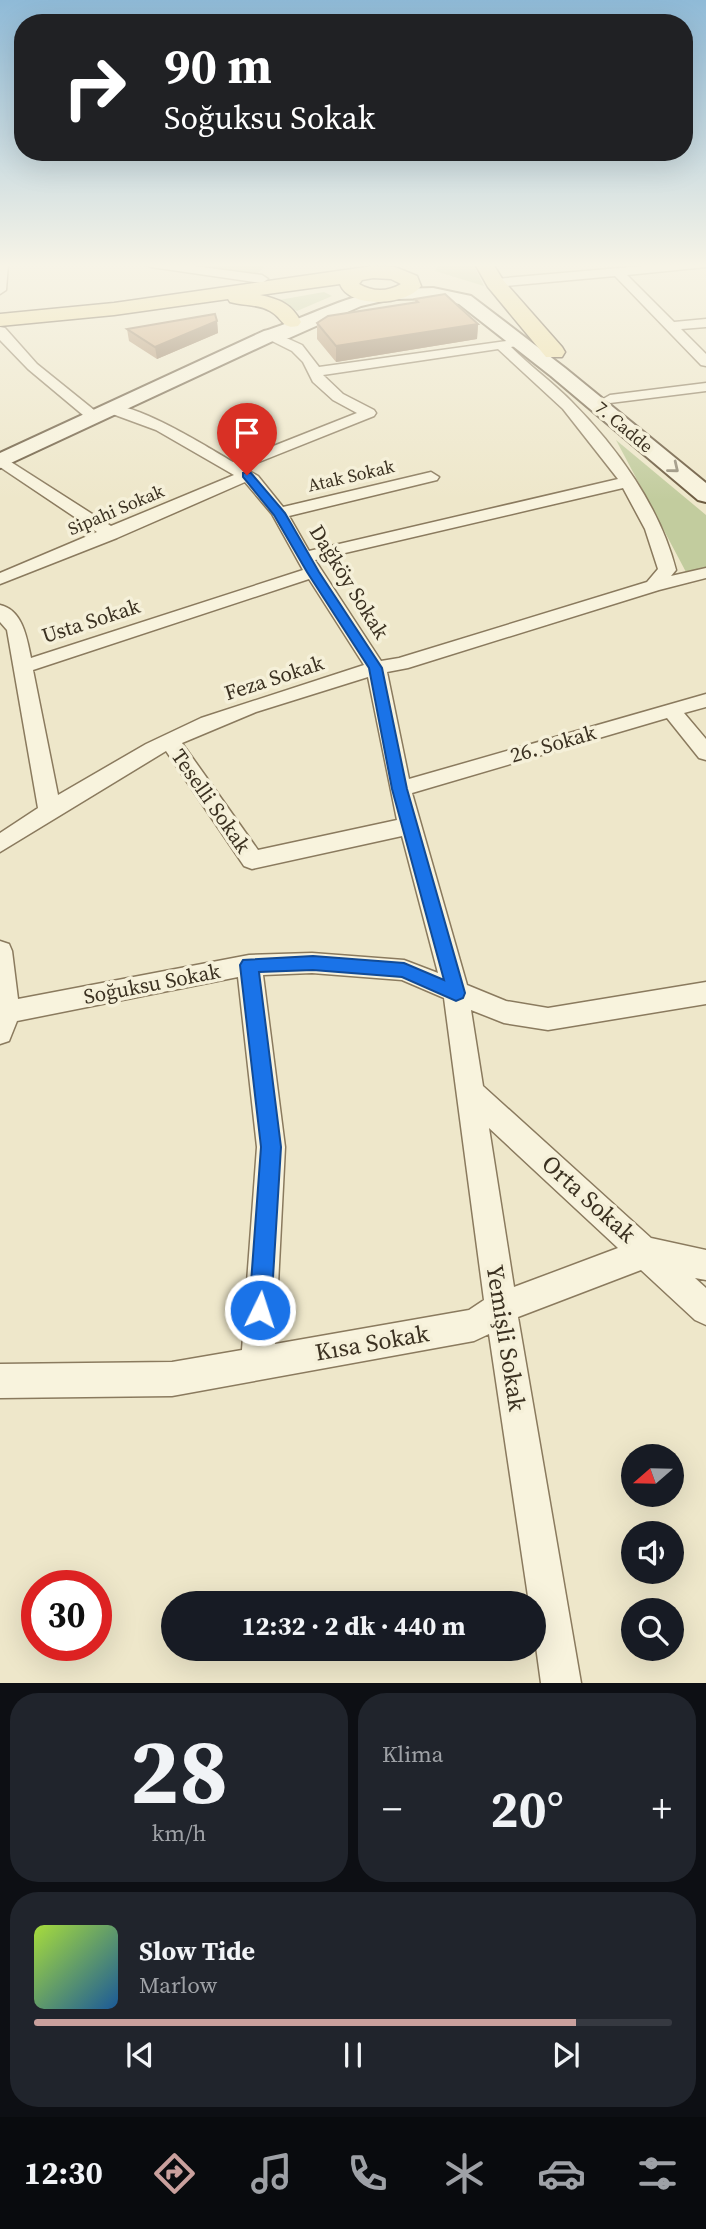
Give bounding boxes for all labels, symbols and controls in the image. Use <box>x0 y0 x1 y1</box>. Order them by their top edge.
text: 90 m <box>164 32 272 99</box>
icon: right <box>49 42 140 133</box>
text: Soğuksu Sokak <box>164 96 375 140</box>
street label: 7. Cadde <box>590 395 659 458</box>
pin <box>217 403 277 475</box>
icon: arrive <box>228 414 266 452</box>
street label: Atak Sokak <box>305 453 397 498</box>
one-way arrow <box>665 460 678 472</box>
street label: Sipahi Sokak <box>64 478 168 541</box>
street label: Dağköy Sokak <box>303 519 396 645</box>
street label: Usta Sokak <box>38 591 144 650</box>
street label: Feza Sokak <box>220 648 328 707</box>
street label: 26. Sokak <box>507 717 600 770</box>
street label: Teselli Sokak <box>165 743 258 859</box>
street label: Soğuksu Sokak <box>81 956 223 1011</box>
street label: Orta Sokak <box>535 1147 644 1251</box>
street label: Yemişli Sokak <box>479 1262 534 1414</box>
position arrow <box>223 1273 297 1347</box>
street label: Kısa Sokak <box>312 1316 432 1369</box>
north arrow <box>621 1444 684 1507</box>
map controls <box>621 1444 684 1661</box>
button: sound <box>621 1521 684 1584</box>
speed limit sign: 30 <box>21 1570 112 1661</box>
button: search <box>621 1598 684 1661</box>
text: 12:32 · 2 dk · 440 m <box>241 1608 466 1644</box>
text: 28 <box>130 1709 228 1833</box>
text: Klima <box>382 1738 443 1770</box>
text: 20° <box>490 1773 564 1844</box>
text: − <box>382 1783 402 1835</box>
text: + <box>652 1783 672 1835</box>
text: km/h <box>152 1817 206 1849</box>
text: Slow Tide <box>139 1933 255 1969</box>
text: Marlow <box>139 1969 217 2001</box>
icon: previous <box>121 2036 159 2074</box>
icon: pause <box>334 2036 372 2074</box>
icon: next <box>547 2036 585 2074</box>
icon: directions <box>150 2149 199 2198</box>
icon: music <box>247 2149 296 2198</box>
icon: phone <box>343 2149 392 2198</box>
icon: climate <box>440 2149 489 2198</box>
icon: car <box>537 2149 586 2198</box>
icon: filters <box>633 2149 682 2198</box>
text: 12:30 <box>24 2151 103 2195</box>

